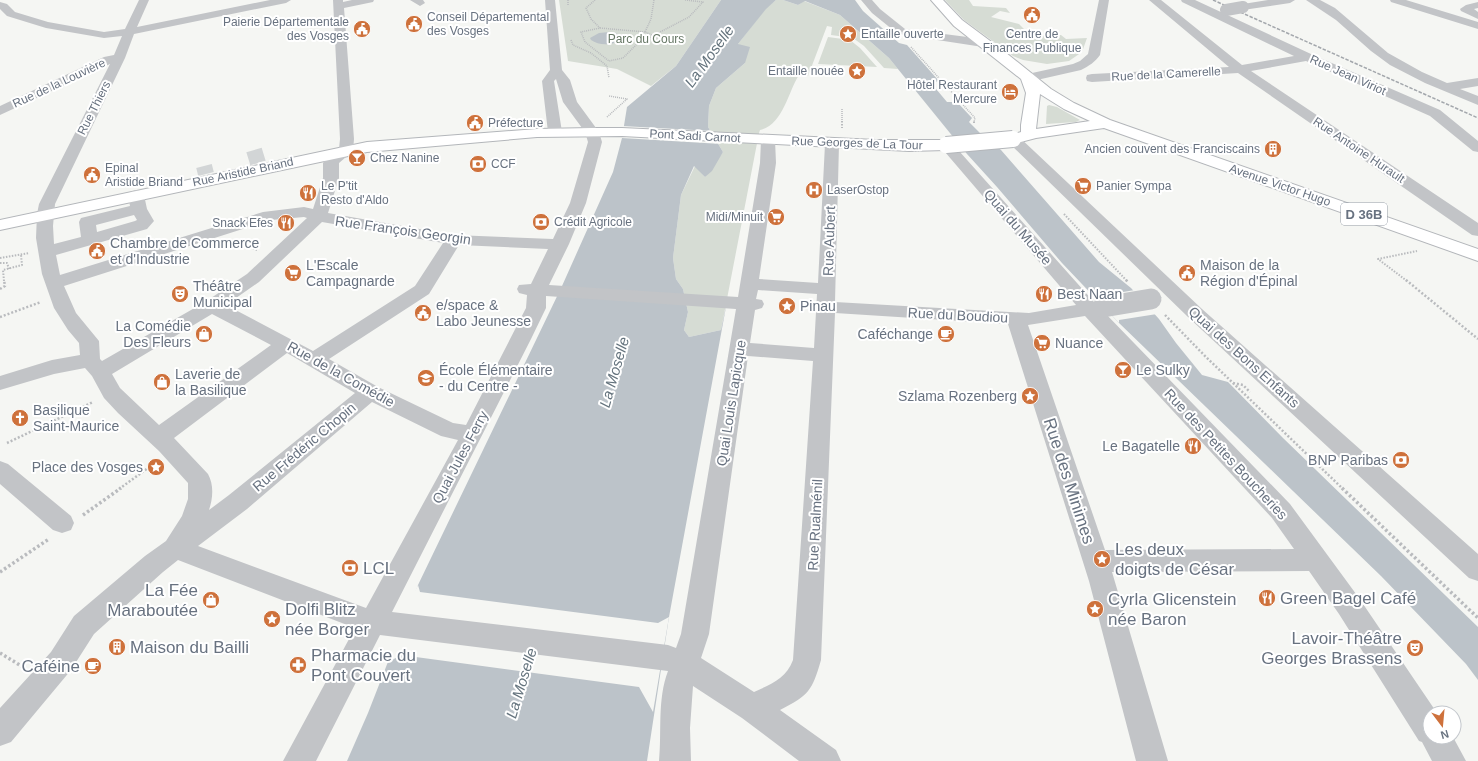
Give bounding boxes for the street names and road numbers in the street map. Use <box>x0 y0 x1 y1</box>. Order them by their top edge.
street label: Rue Jean Viriot <box>1308 52 1389 98</box>
street label: Rue de la Louvière <box>10 55 108 111</box>
street label: Rue de la Camerelle <box>1111 64 1221 84</box>
street label: Rue Thiers <box>74 79 114 137</box>
street label: Rue Antoine Hurault <box>1311 114 1408 186</box>
street label: Pont Sadi Carnot <box>649 127 742 145</box>
street label: Rue Georges de La Tour <box>791 134 923 152</box>
street label: Rue Aristide Briand <box>191 154 295 190</box>
street label: Avenue Victor Hugo <box>1227 161 1333 209</box>
street label: Quai du Musée <box>981 186 1055 268</box>
road number: D 36B <box>1341 203 1387 225</box>
street label: Rue Aubert <box>820 206 838 276</box>
street label: Rue François Georgin <box>334 213 472 247</box>
street label: Quai des Bons Enfants <box>1185 303 1303 411</box>
street label: Rue du Boudiou <box>907 304 1009 326</box>
street label: Rue de la Comédie <box>285 338 397 410</box>
street label: Quai Louis Lapicque <box>713 339 749 467</box>
street label: Rue des Petites Boucheries <box>1161 385 1291 523</box>
street label: Rue Frédéric Chopin <box>249 399 359 495</box>
street label: Quai Jules Ferry <box>429 408 491 506</box>
street label: Rue des Minimes <box>1040 416 1098 546</box>
street label: Rue Rualménil <box>805 479 825 571</box>

